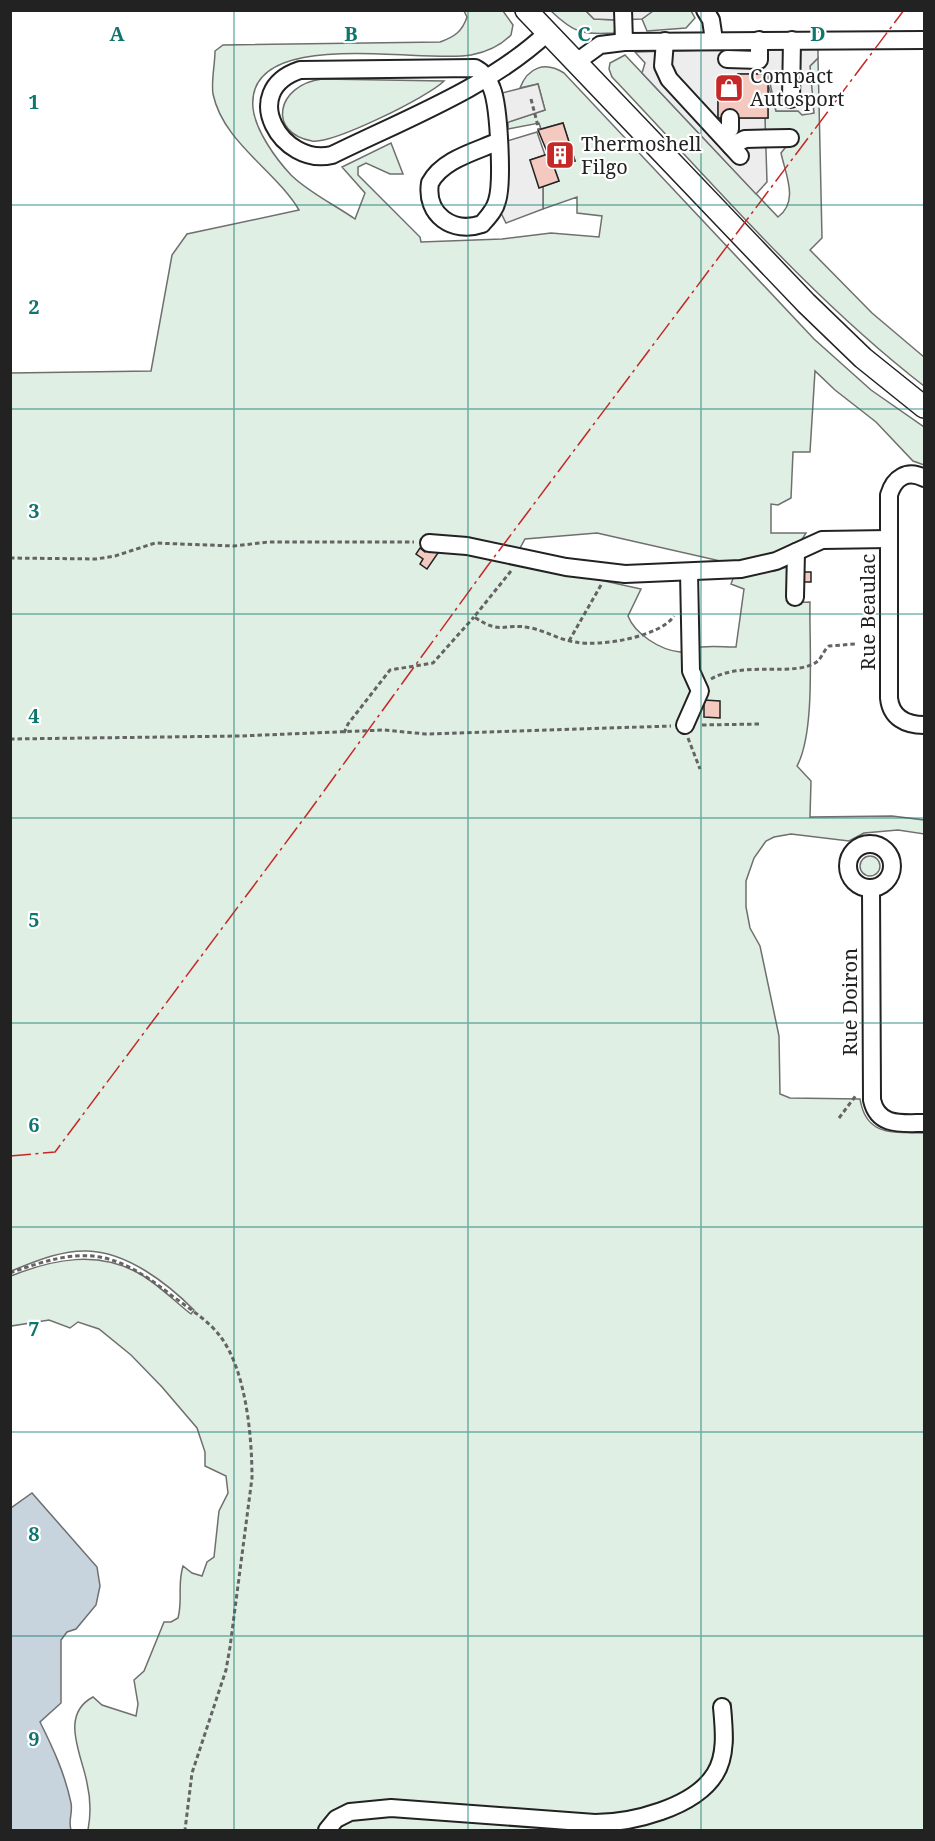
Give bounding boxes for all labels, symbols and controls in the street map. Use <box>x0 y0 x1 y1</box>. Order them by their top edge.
text: A <box>109 20 125 47</box>
text: B <box>344 20 358 47</box>
text: C <box>577 20 591 47</box>
text: D <box>810 20 826 47</box>
place label: Compact Autosport <box>750 62 844 112</box>
shop icon: Compact Autosport <box>713 72 745 104</box>
text: 1 <box>28 88 40 115</box>
place label: Thermoshell Filgo <box>581 130 701 180</box>
building icon: Thermoshell Filgo <box>544 139 576 171</box>
text: 2 <box>28 293 40 320</box>
text: 3 <box>28 497 40 524</box>
street label: Rue Beaulac <box>854 553 881 670</box>
text: 4 <box>28 702 40 729</box>
text: 5 <box>28 906 40 933</box>
street label: Rue Doiron <box>836 948 863 1056</box>
text: 6 <box>28 1111 40 1138</box>
text: 7 <box>28 1315 40 1342</box>
text: 8 <box>28 1520 40 1547</box>
text: 9 <box>28 1725 40 1752</box>

